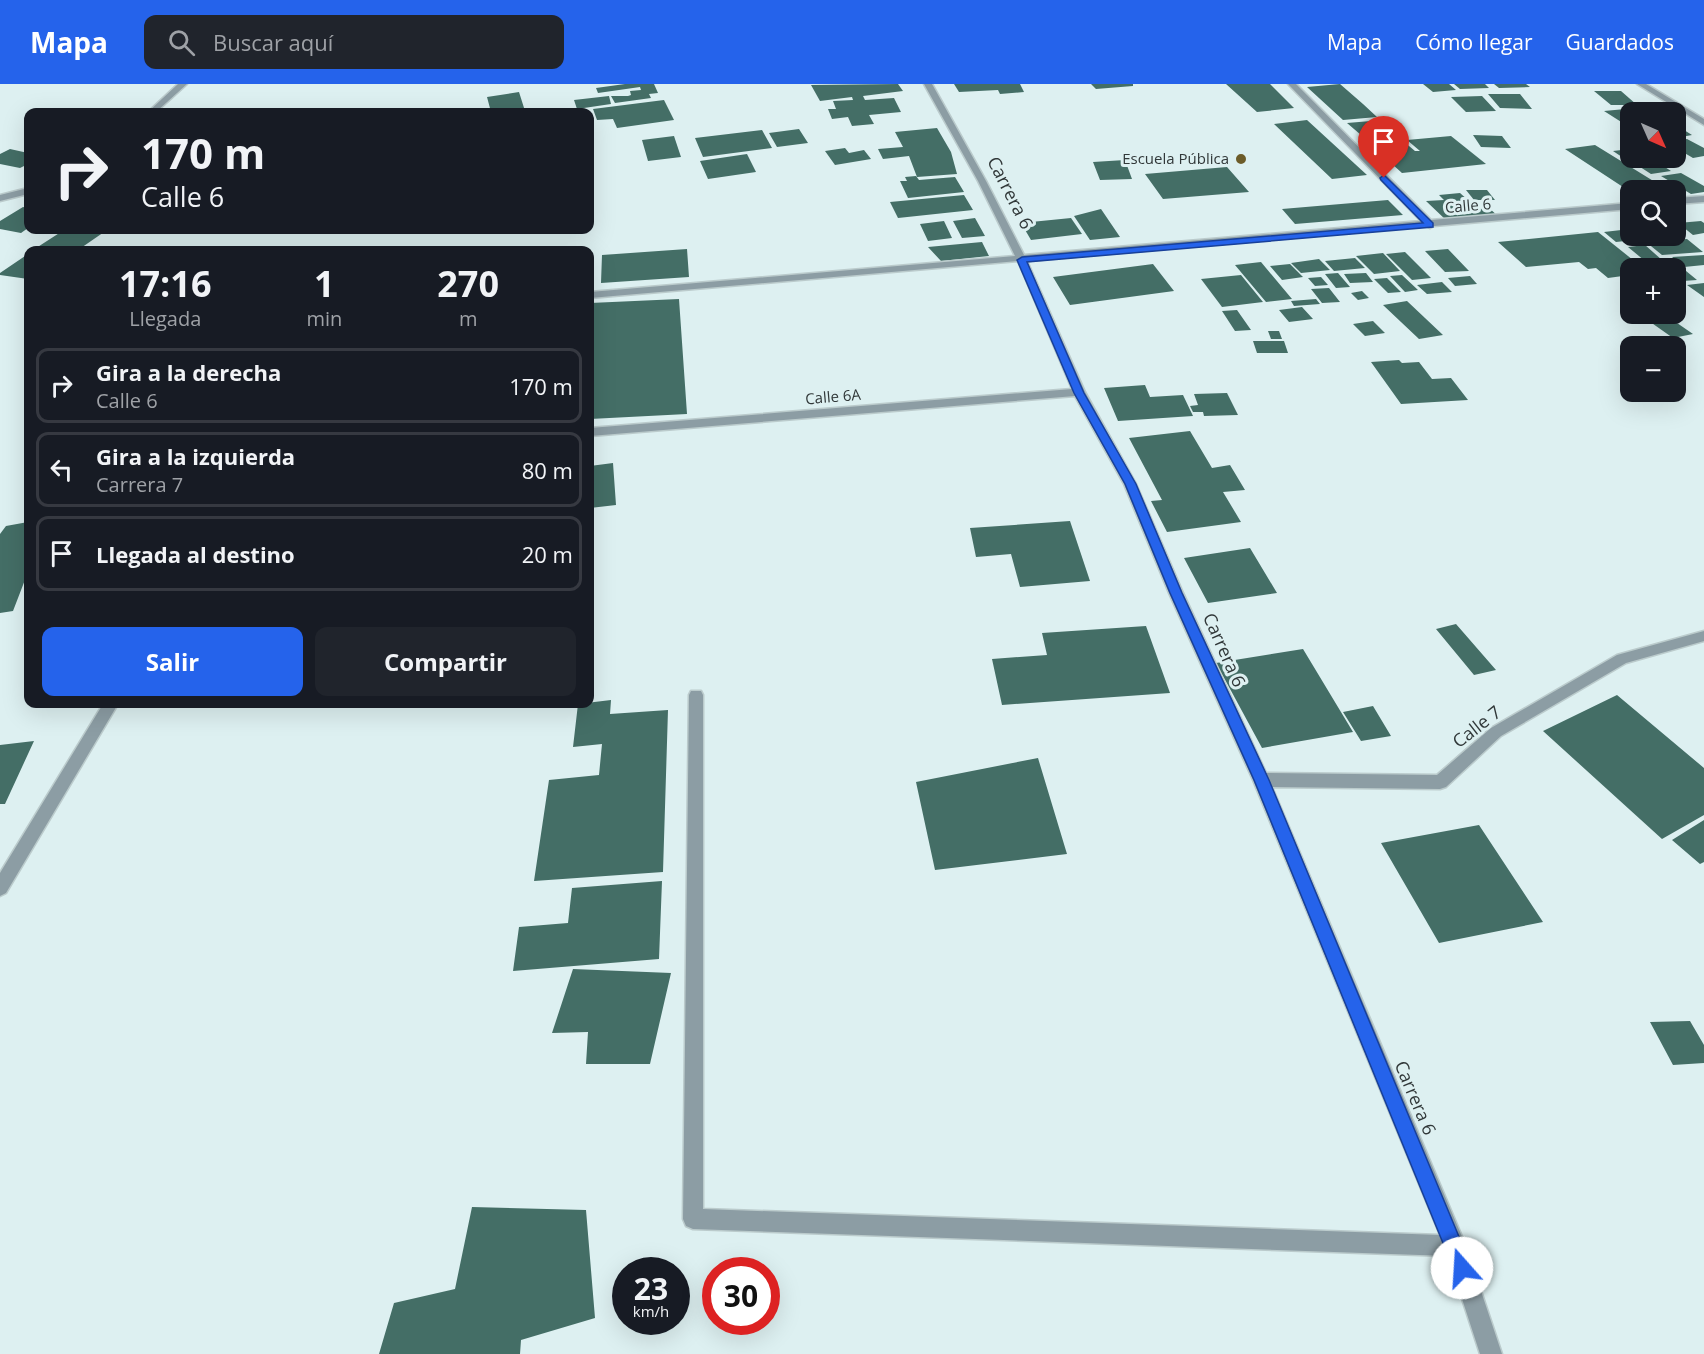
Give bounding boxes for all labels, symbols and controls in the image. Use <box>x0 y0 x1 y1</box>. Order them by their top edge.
search box <box>144 15 564 69</box>
text: Mapa <box>30 23 108 61</box>
icon: search <box>165 26 198 59</box>
text: Buscar aquí <box>213 27 333 57</box>
text: Mapa <box>1327 28 1382 56</box>
text: Cómo llegar <box>1415 28 1533 56</box>
text: Guardados <box>1566 28 1674 56</box>
north arrow <box>1620 102 1686 168</box>
map controls <box>1620 102 1686 402</box>
pin <box>1358 116 1409 178</box>
text: 170 m <box>141 124 265 181</box>
icon: arrive <box>1367 125 1400 158</box>
icon: right <box>42 132 120 210</box>
place label: Escuela Pública <box>1122 148 1229 168</box>
street label: Carrera 6 <box>982 152 1039 233</box>
marker: Escuela Pública <box>1234 152 1248 166</box>
text: Calle 6 <box>141 178 224 215</box>
button: search <box>1620 180 1686 246</box>
street label: Calle 6 <box>1444 193 1492 217</box>
button: + <box>1620 258 1686 324</box>
text: 17:16 <box>119 259 212 308</box>
text: 1 <box>314 259 335 308</box>
text: 270 <box>437 259 499 308</box>
text: Llegada <box>129 305 201 332</box>
text: min <box>306 305 342 332</box>
text: m <box>459 305 477 332</box>
button: − <box>1620 336 1686 402</box>
text: Gira a la derecha <box>96 357 281 387</box>
icon: right <box>45 369 78 402</box>
text: 170 m <box>509 371 573 401</box>
street label: Calle 6A <box>804 384 862 408</box>
text: Calle 6 <box>96 387 158 414</box>
text: Gira a la izquierda <box>96 441 295 471</box>
icon: left <box>45 453 78 486</box>
text: 80 m <box>522 455 573 485</box>
text: Carrera 7 <box>96 471 183 498</box>
icon: arrive <box>45 537 78 570</box>
text: Llegada al destino <box>96 539 295 569</box>
text: 20 m <box>522 539 573 569</box>
street label: Carrera 6 <box>1198 609 1252 690</box>
button: Salir <box>42 627 303 696</box>
button: Compartir <box>315 627 576 696</box>
street label: Calle 7 <box>1447 700 1506 753</box>
street label: Carrera 6 <box>1390 1057 1442 1138</box>
position arrow <box>1430 1236 1494 1300</box>
speed limit sign: 30 <box>702 1257 780 1335</box>
text: 23 <box>634 1268 668 1309</box>
text: km/h <box>633 1301 669 1321</box>

